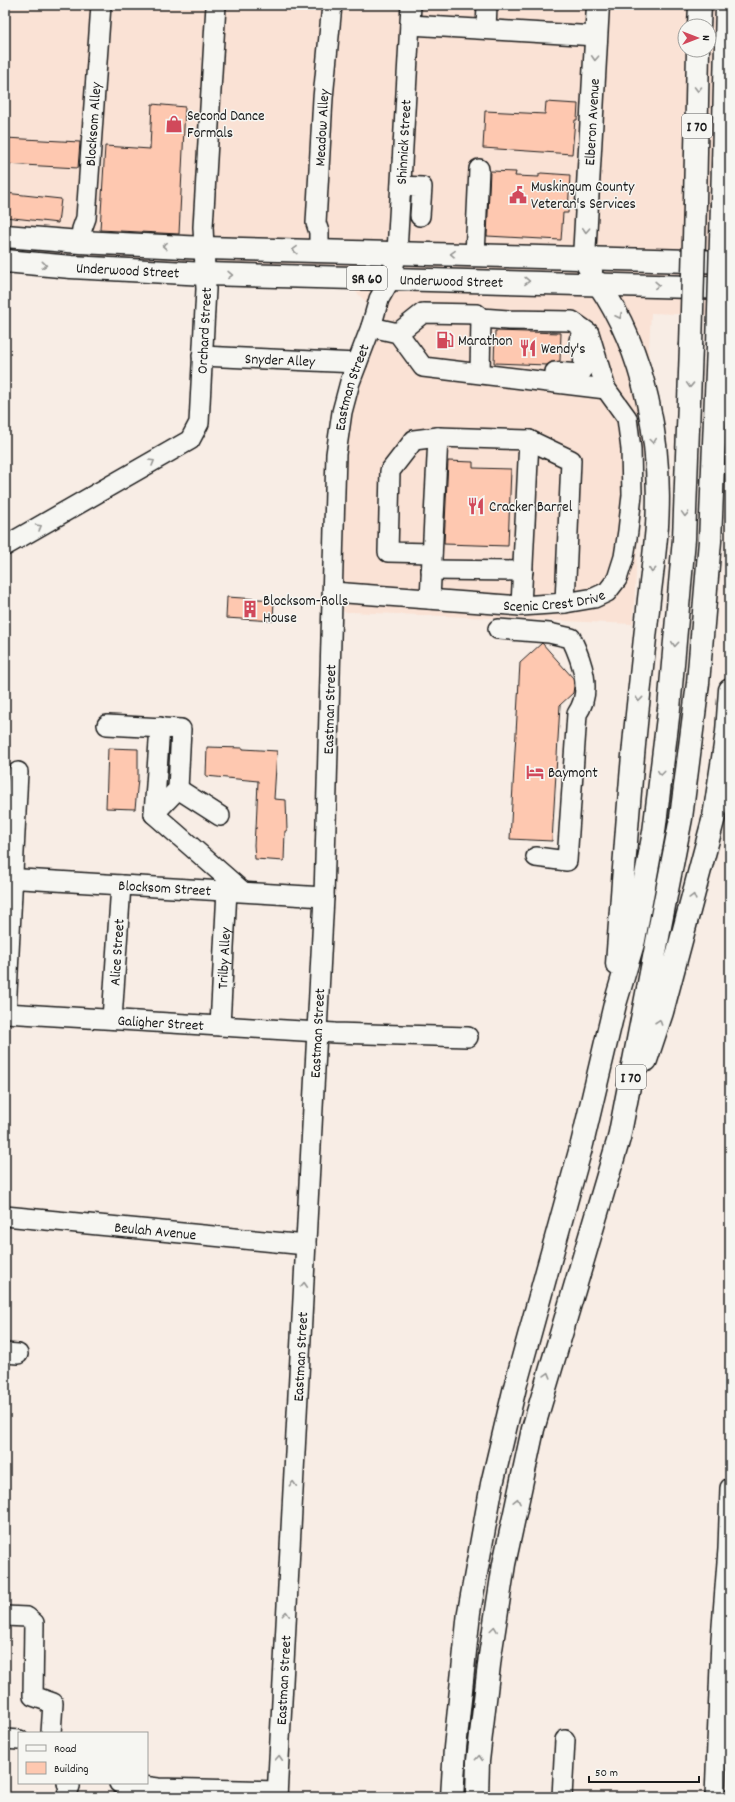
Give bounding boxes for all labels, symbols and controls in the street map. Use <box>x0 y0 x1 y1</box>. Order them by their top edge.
north arrow <box>677 18 717 58</box>
text: N <box>697 35 713 41</box>
one-way arrow <box>591 55 600 61</box>
street label: Elberon Avenue <box>580 78 607 166</box>
street label: Blocksom Alley <box>81 80 109 167</box>
one-way arrow <box>693 86 702 92</box>
street label: Meadow Alley <box>310 87 337 167</box>
street label: Shinnick Street <box>392 99 419 185</box>
place label: Second Dance Formals <box>187 106 265 145</box>
shop icon: Second Dance Formals <box>164 114 184 134</box>
road number: I 70 <box>682 114 712 138</box>
place label: Muskingum County Veteran's Services <box>531 177 636 216</box>
public building icon: Muskingum County Veteran's Services <box>508 185 528 205</box>
one-way arrow <box>581 227 590 233</box>
one-way arrow <box>162 241 168 250</box>
one-way arrow <box>292 246 298 254</box>
one-way arrow <box>450 250 456 258</box>
street label: Underwood Street <box>75 258 180 286</box>
one-way arrow <box>41 260 47 269</box>
road number: SR 60 <box>347 266 387 290</box>
street label: Underwood Street <box>399 270 504 295</box>
one-way arrow <box>227 271 233 279</box>
one-way arrow <box>524 277 530 286</box>
one-way arrow <box>654 281 660 289</box>
street label: Orchard Street <box>193 286 219 375</box>
one-way arrow <box>614 312 621 319</box>
fuel station icon: Marathon <box>435 330 455 350</box>
place label: Marathon <box>458 331 513 353</box>
restaurant icon: Wendy's <box>518 338 538 358</box>
place label: Wendy's <box>541 339 586 361</box>
street label: Eastman Street <box>330 341 377 432</box>
street label: Snyder Alley <box>244 349 316 374</box>
one-way arrow <box>685 382 694 388</box>
one-way arrow <box>648 438 657 444</box>
one-way arrow <box>147 460 155 467</box>
restaurant icon: Cracker Barrel <box>466 496 486 516</box>
place label: Cracker Barrel <box>489 497 573 519</box>
one-way arrow <box>681 511 689 517</box>
one-way arrow <box>35 525 42 532</box>
one-way arrow <box>648 567 657 573</box>
street label: Scenic Crest Drive <box>502 585 610 619</box>
place label: Blocksom-Rolls House <box>263 591 348 630</box>
building icon: Blocksom-Rolls House <box>240 599 260 619</box>
one-way arrow <box>671 641 680 647</box>
street label: Eastman Street <box>319 664 343 755</box>
one-way arrow <box>634 696 643 703</box>
hotel icon: Baymont <box>525 762 545 782</box>
place label: Baymont <box>548 763 598 785</box>
one-way arrow <box>657 770 666 776</box>
street label: Blocksom Street <box>118 876 212 903</box>
one-way arrow <box>688 893 697 900</box>
street label: Alice Street <box>105 918 132 987</box>
street label: Trilby Alley <box>213 926 238 990</box>
street label: Eastman Street <box>306 987 332 1079</box>
street label: Galigher Street <box>117 1011 205 1038</box>
one-way arrow <box>654 1019 662 1026</box>
road number: I 70 <box>616 1065 646 1089</box>
street label: Beulah Avenue <box>113 1218 197 1247</box>
one-way arrow <box>299 1282 308 1288</box>
street label: Eastman Street <box>289 1311 315 1402</box>
one-way arrow <box>543 1372 552 1379</box>
one-way arrow <box>289 1481 297 1487</box>
one-way arrow <box>513 1498 521 1504</box>
one-way arrow <box>282 1611 291 1617</box>
one-way arrow <box>489 1626 498 1632</box>
street label: Eastman Street <box>272 1634 298 1726</box>
legend <box>18 1732 148 1784</box>
text: Road <box>54 1741 76 1758</box>
one-way arrow <box>274 1755 283 1761</box>
one-way arrow <box>474 1755 483 1761</box>
scale bar <box>589 1758 699 1784</box>
text: Building <box>54 1761 89 1778</box>
text: 50 m <box>595 1765 618 1782</box>

